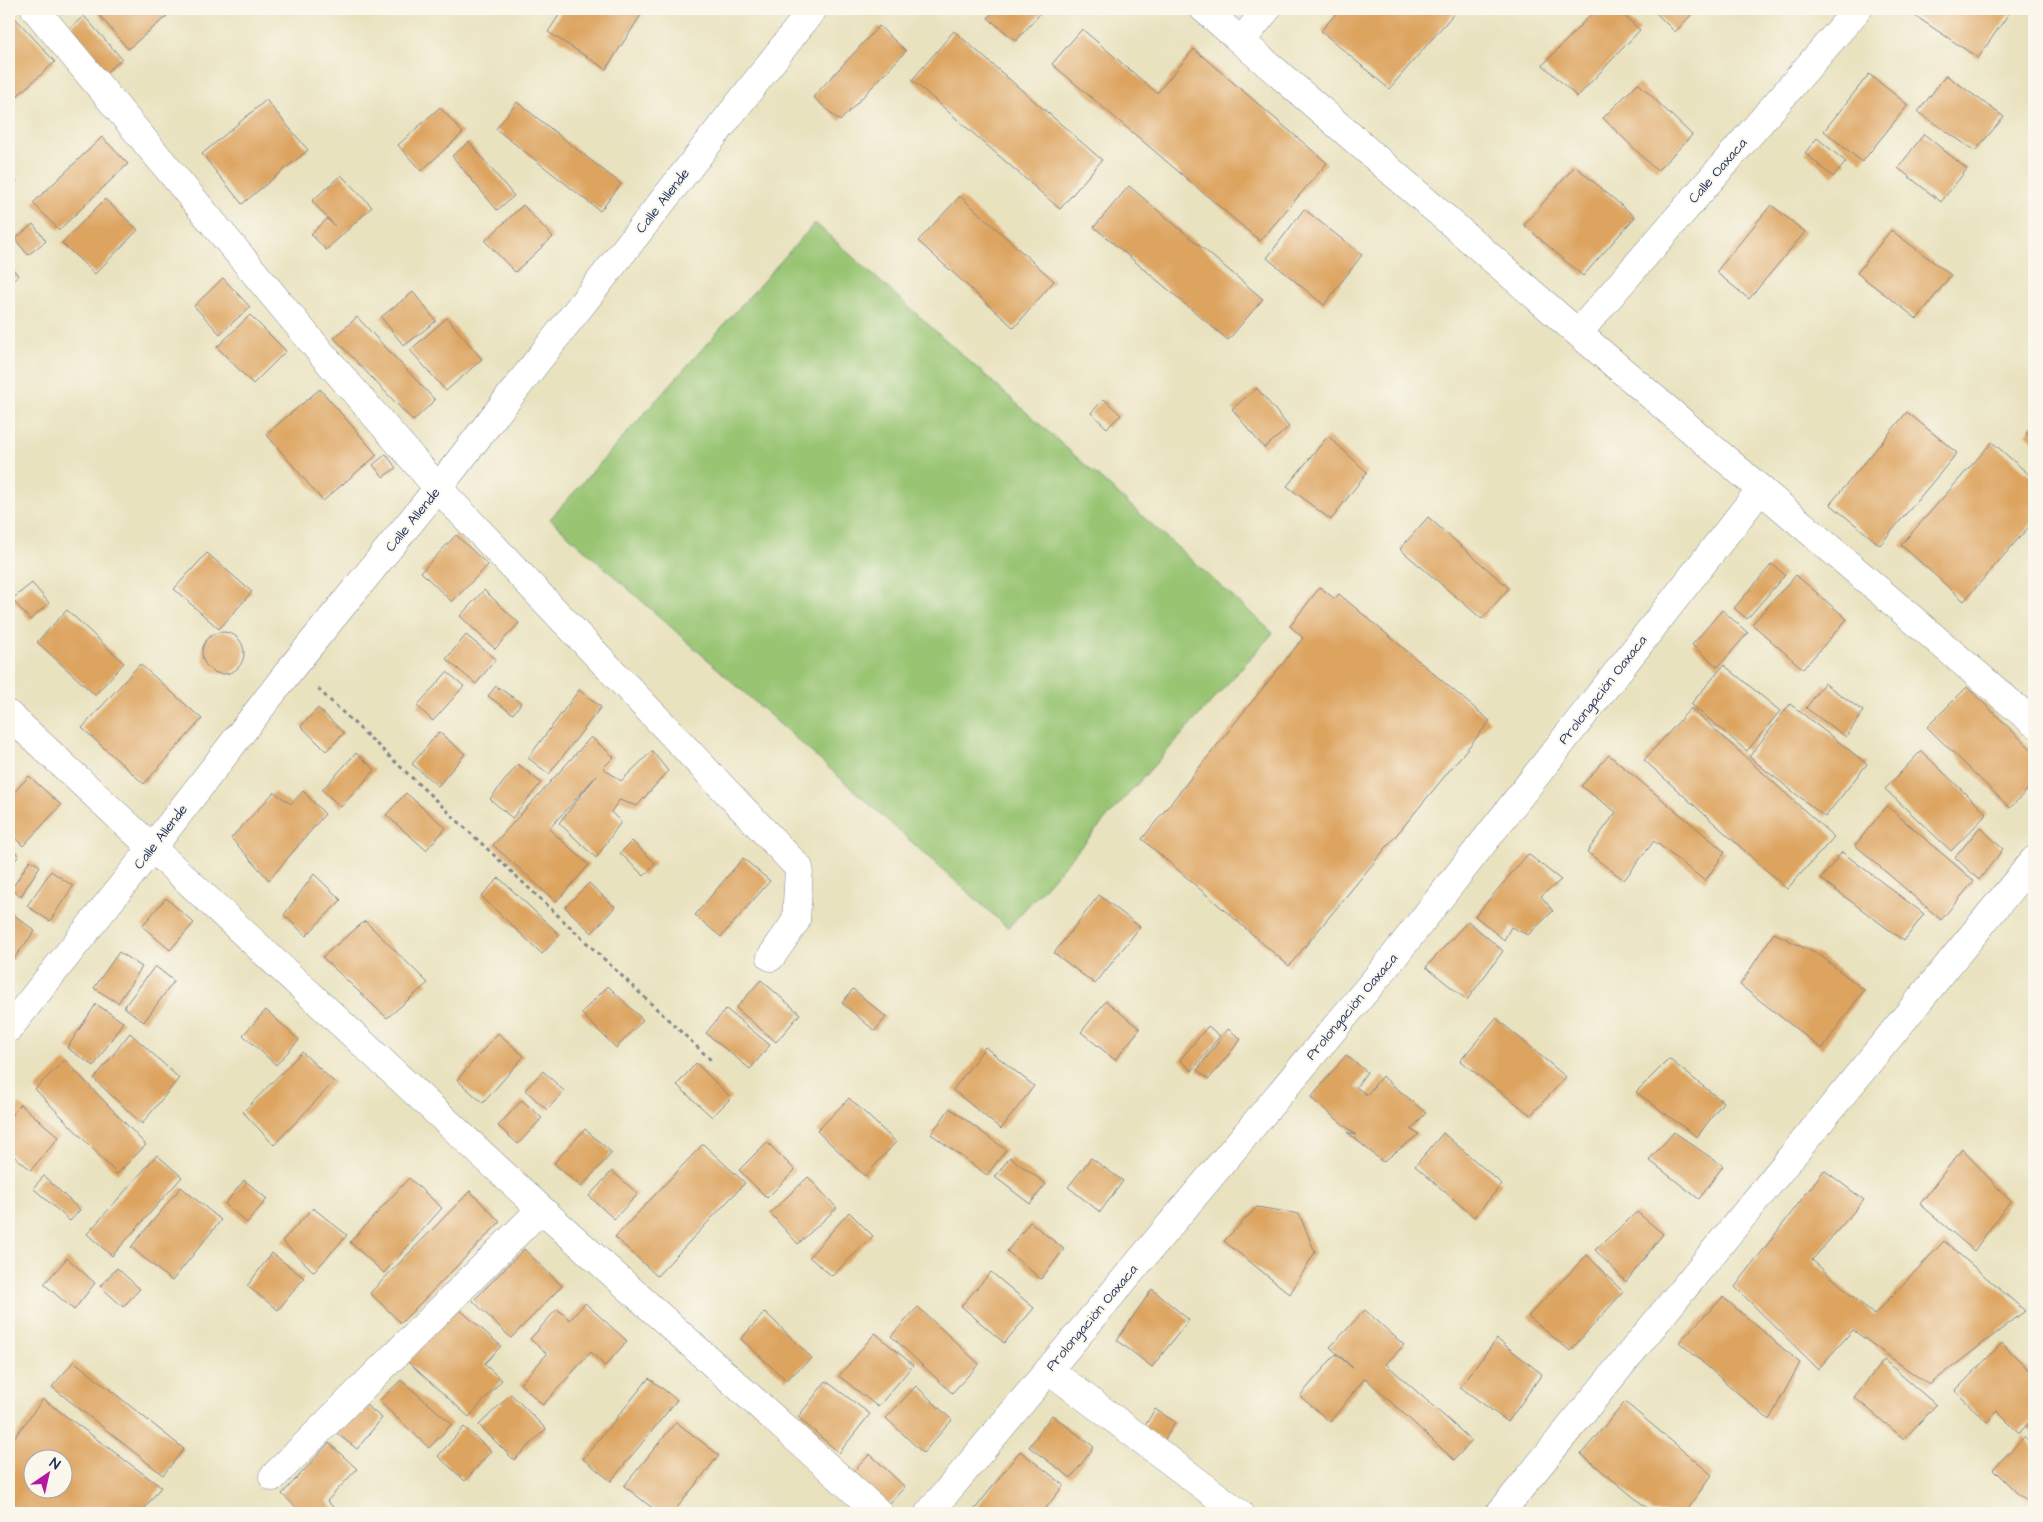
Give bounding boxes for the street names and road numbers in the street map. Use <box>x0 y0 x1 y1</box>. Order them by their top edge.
street label: Calle Oaxaca <box>1684 134 1752 208</box>
street label: Calle Allende <box>631 164 695 238</box>
street label: Calle Allende <box>381 483 445 556</box>
street label: Prolongación Oaxaca <box>1554 631 1652 749</box>
street label: Calle Allende <box>129 800 193 874</box>
street label: Prolongación Oaxaca <box>1301 949 1403 1065</box>
street label: Prolongación Oaxaca <box>1041 1260 1143 1376</box>

